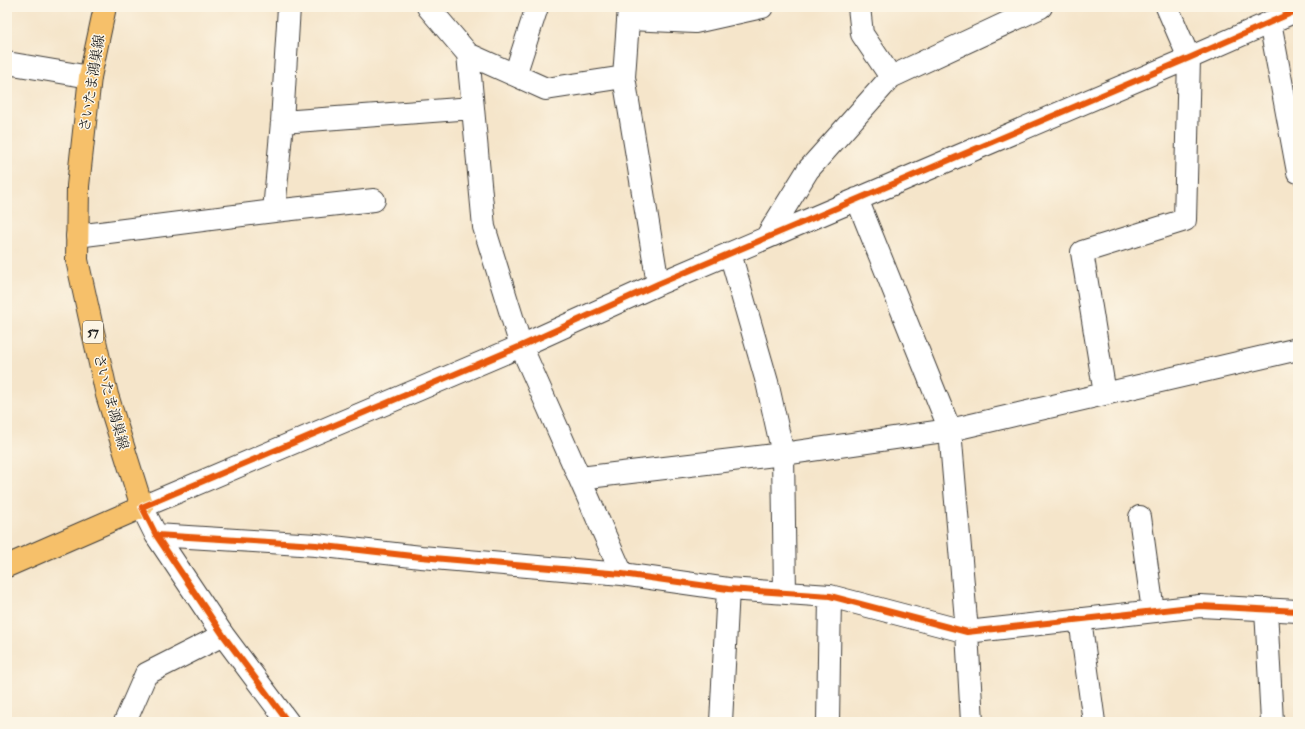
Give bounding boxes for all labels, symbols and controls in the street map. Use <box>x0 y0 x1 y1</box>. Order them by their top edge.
street label: さいたま鴻巣線 <box>76 33 108 133</box>
road number: 57 <box>83 321 103 343</box>
street label: さいたま鴻巣線 <box>90 352 132 452</box>

